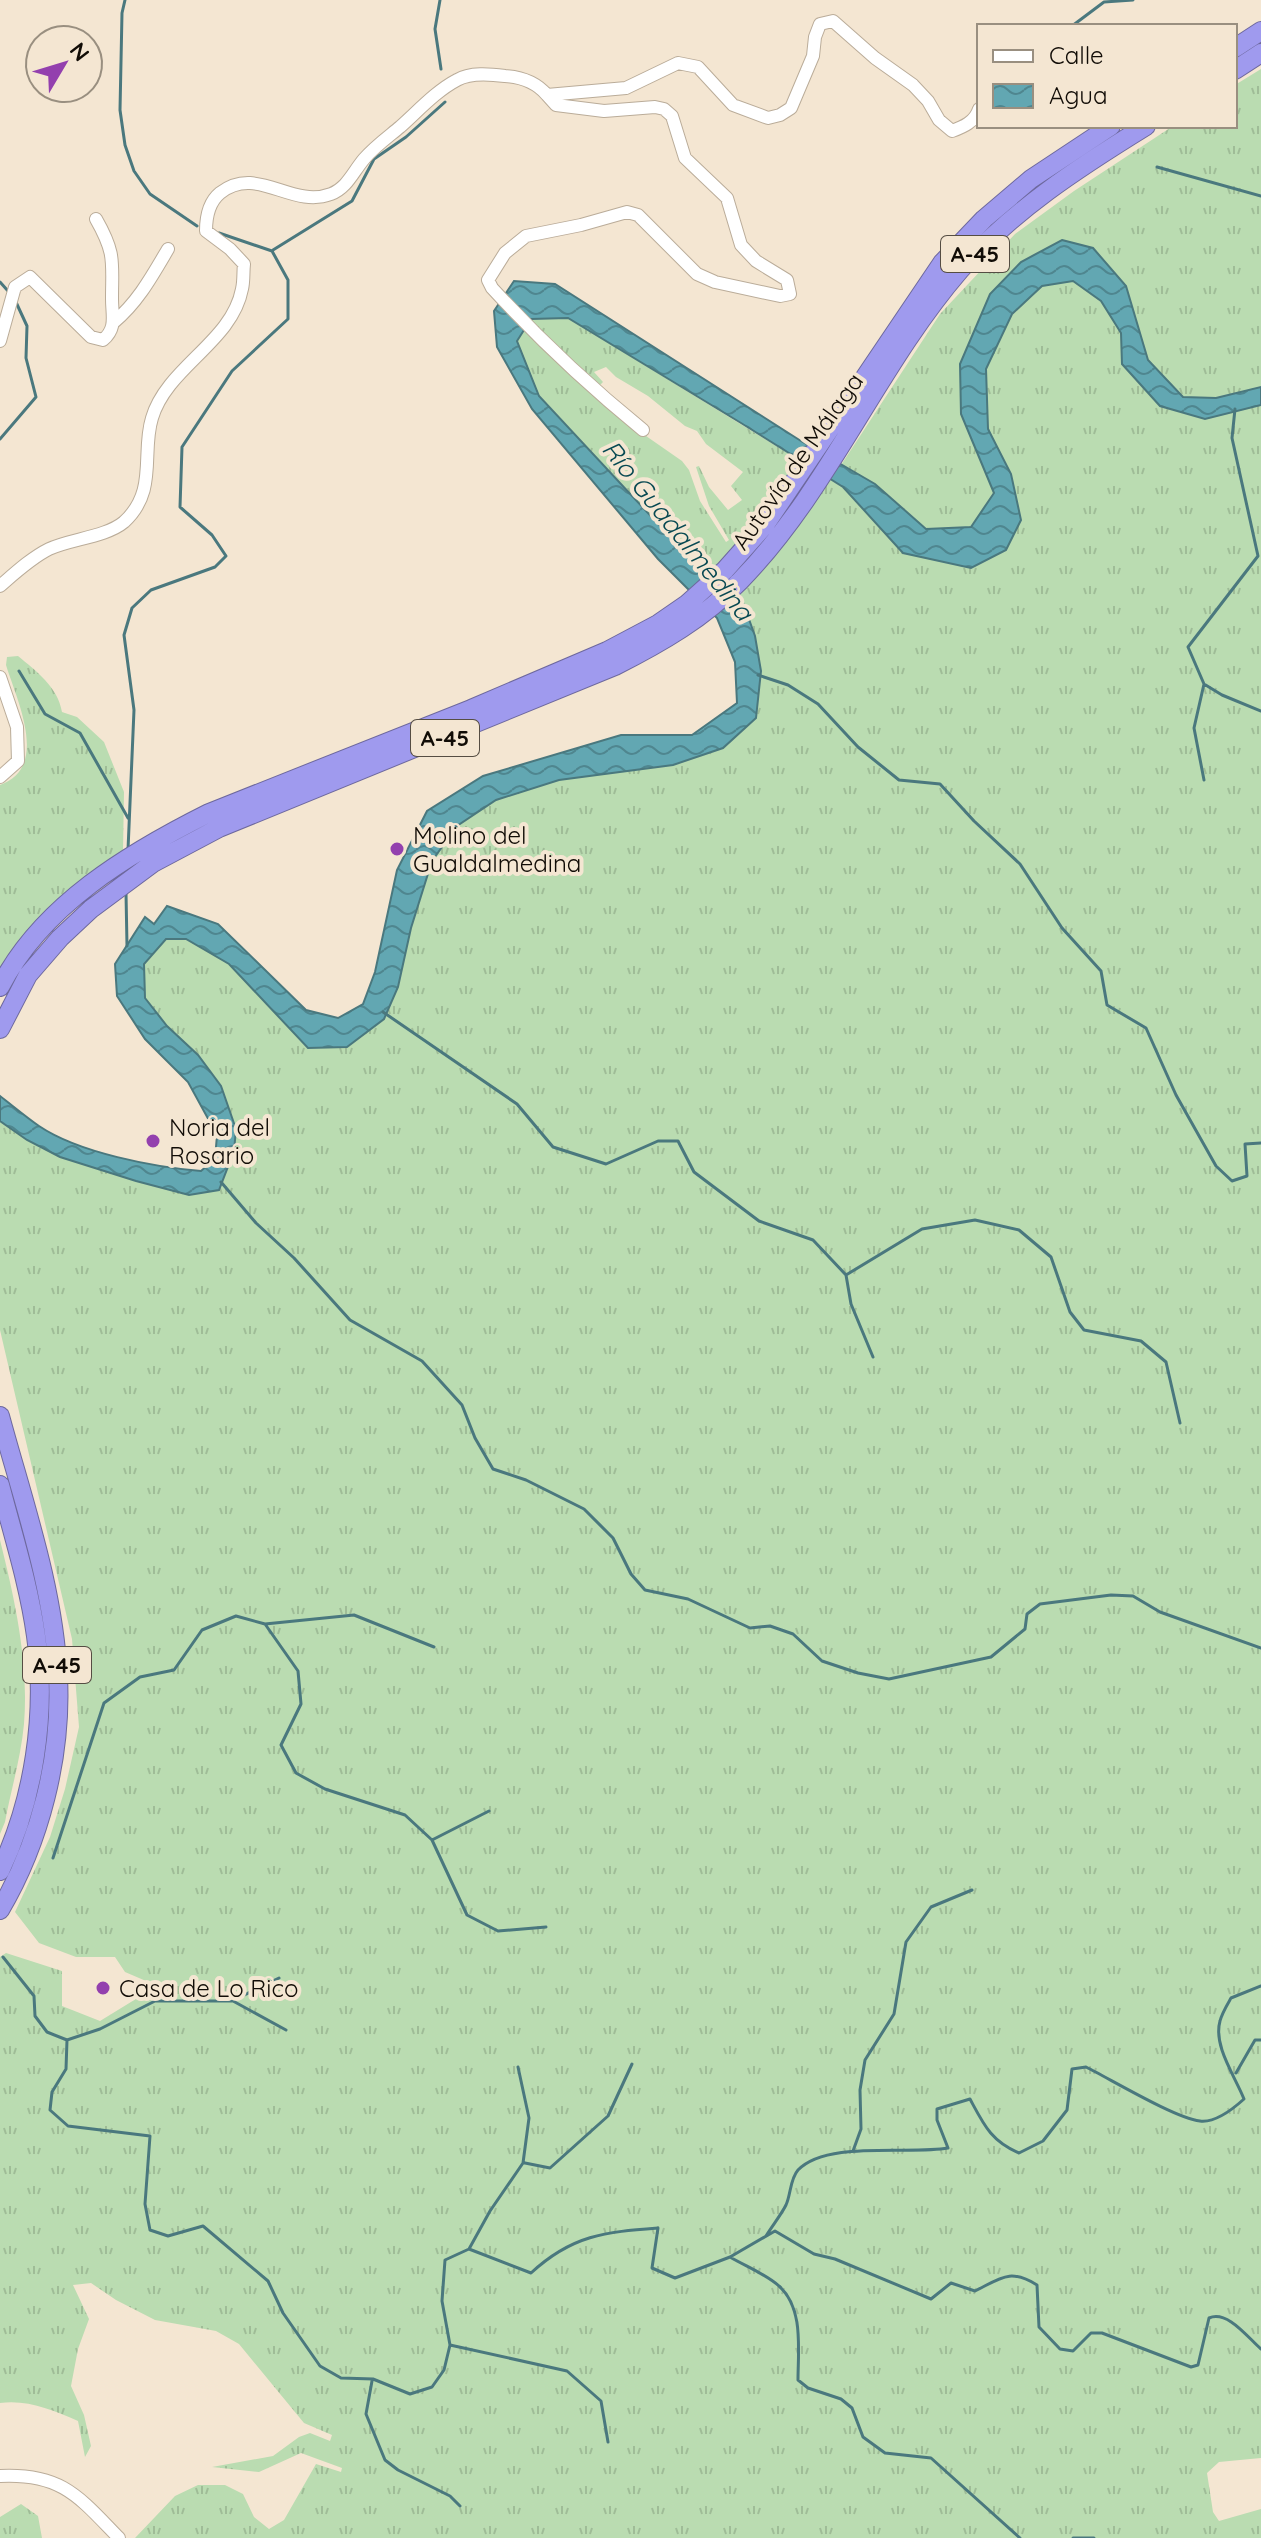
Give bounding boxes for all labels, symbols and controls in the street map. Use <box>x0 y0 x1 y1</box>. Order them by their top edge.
north arrow <box>24 24 104 104</box>
legend <box>977 24 1237 128</box>
text: N <box>64 37 96 67</box>
text: Calle <box>1049 40 1104 70</box>
text: Agua <box>1049 80 1108 110</box>
road number: A-45 <box>941 236 1009 272</box>
street label: Autovía de Málaga <box>725 367 869 555</box>
water label: Río Guadalmedina <box>595 433 762 628</box>
road number: A-45 <box>411 720 479 756</box>
place label: Molino del Gualdalmedina <box>413 820 581 878</box>
marker: Molino del Gualdalmedina <box>388 840 406 858</box>
place label: Noria del Rosario <box>169 1112 270 1170</box>
marker: Noria del Rosario <box>144 1132 162 1150</box>
road number: A-45 <box>23 1647 91 1683</box>
place label: Casa de Lo Rico <box>119 1973 298 2003</box>
marker: Casa de Lo Rico <box>94 1979 112 1997</box>

